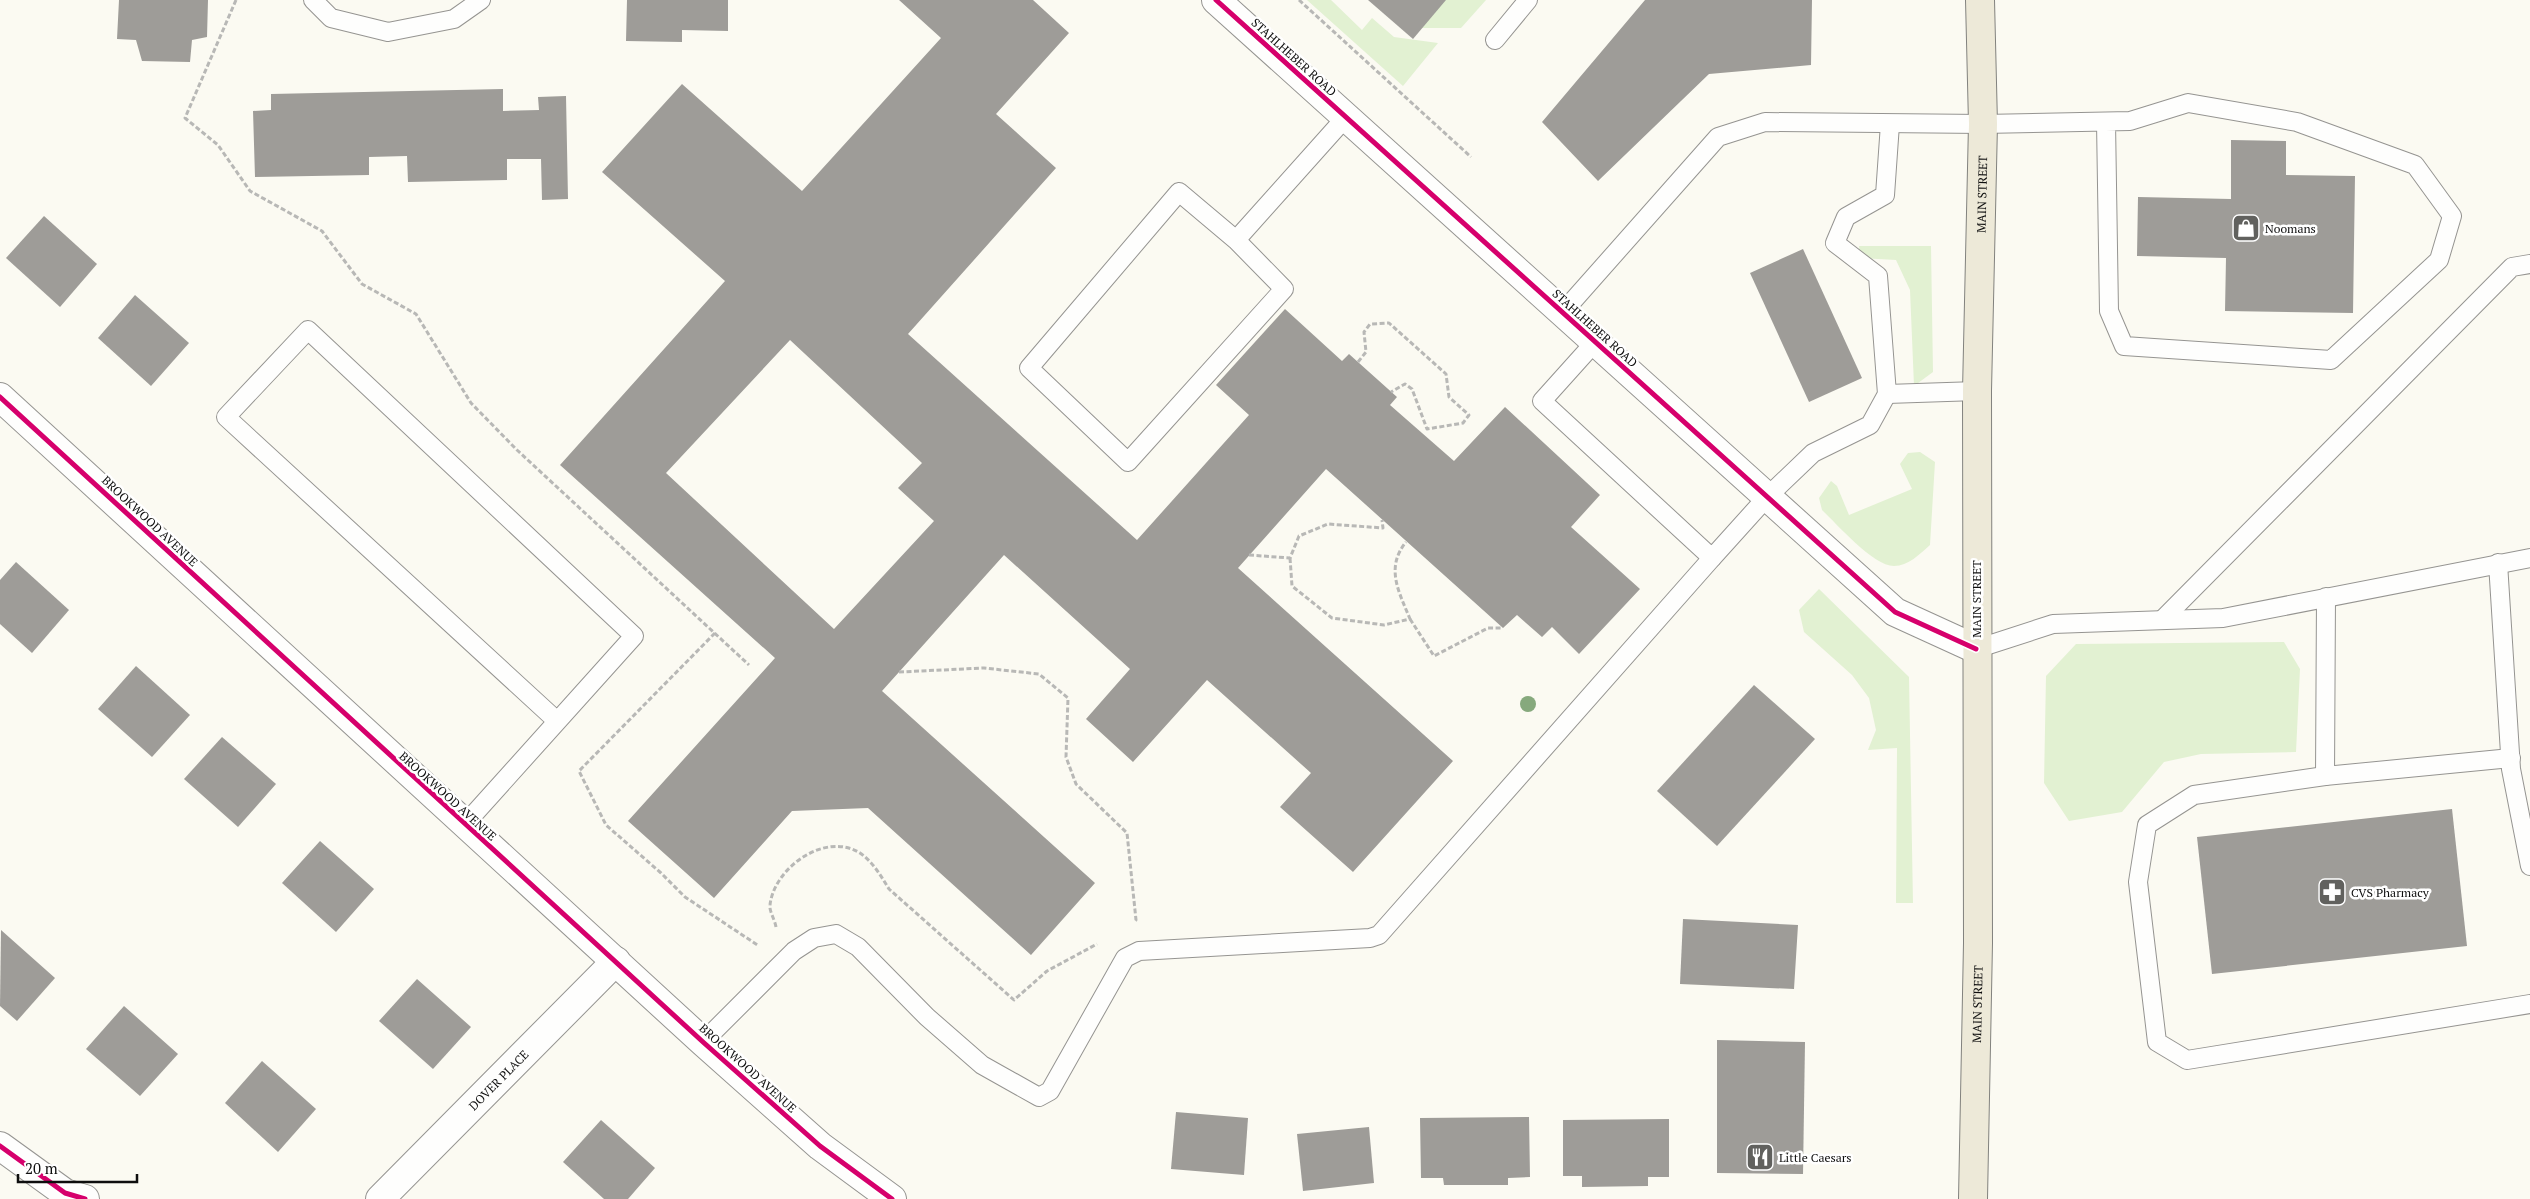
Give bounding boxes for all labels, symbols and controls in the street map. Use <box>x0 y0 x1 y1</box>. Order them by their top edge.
street label: STAHLHEBER ROAD <box>1248 15 1340 99</box>
street label: MAIN STREET <box>1973 155 1990 233</box>
shop icon: Noomans <box>2231 213 2261 243</box>
place label: Noomans <box>2265 221 2316 236</box>
street label: STAHLHEBER ROAD <box>1549 286 1641 370</box>
street label: BROOKWOOD AVENUE <box>99 473 201 569</box>
street label: MAIN STREET <box>1969 560 1984 638</box>
street label: BROOKWOOD AVENUE <box>396 748 500 844</box>
pharmacy icon: CVS Pharmacy <box>2317 877 2347 907</box>
place label: CVS Pharmacy <box>2351 885 2430 900</box>
street label: MAIN STREET <box>1969 965 1985 1043</box>
street label: BROOKWOOD AVENUE <box>696 1020 800 1116</box>
street label: DOVER PLACE <box>465 1046 531 1113</box>
restaurant icon: Little Caesars <box>1745 1142 1775 1172</box>
place label: Little Caesars <box>1779 1150 1852 1165</box>
scale bar <box>18 1152 136 1184</box>
text: 20 m <box>25 1158 58 1178</box>

